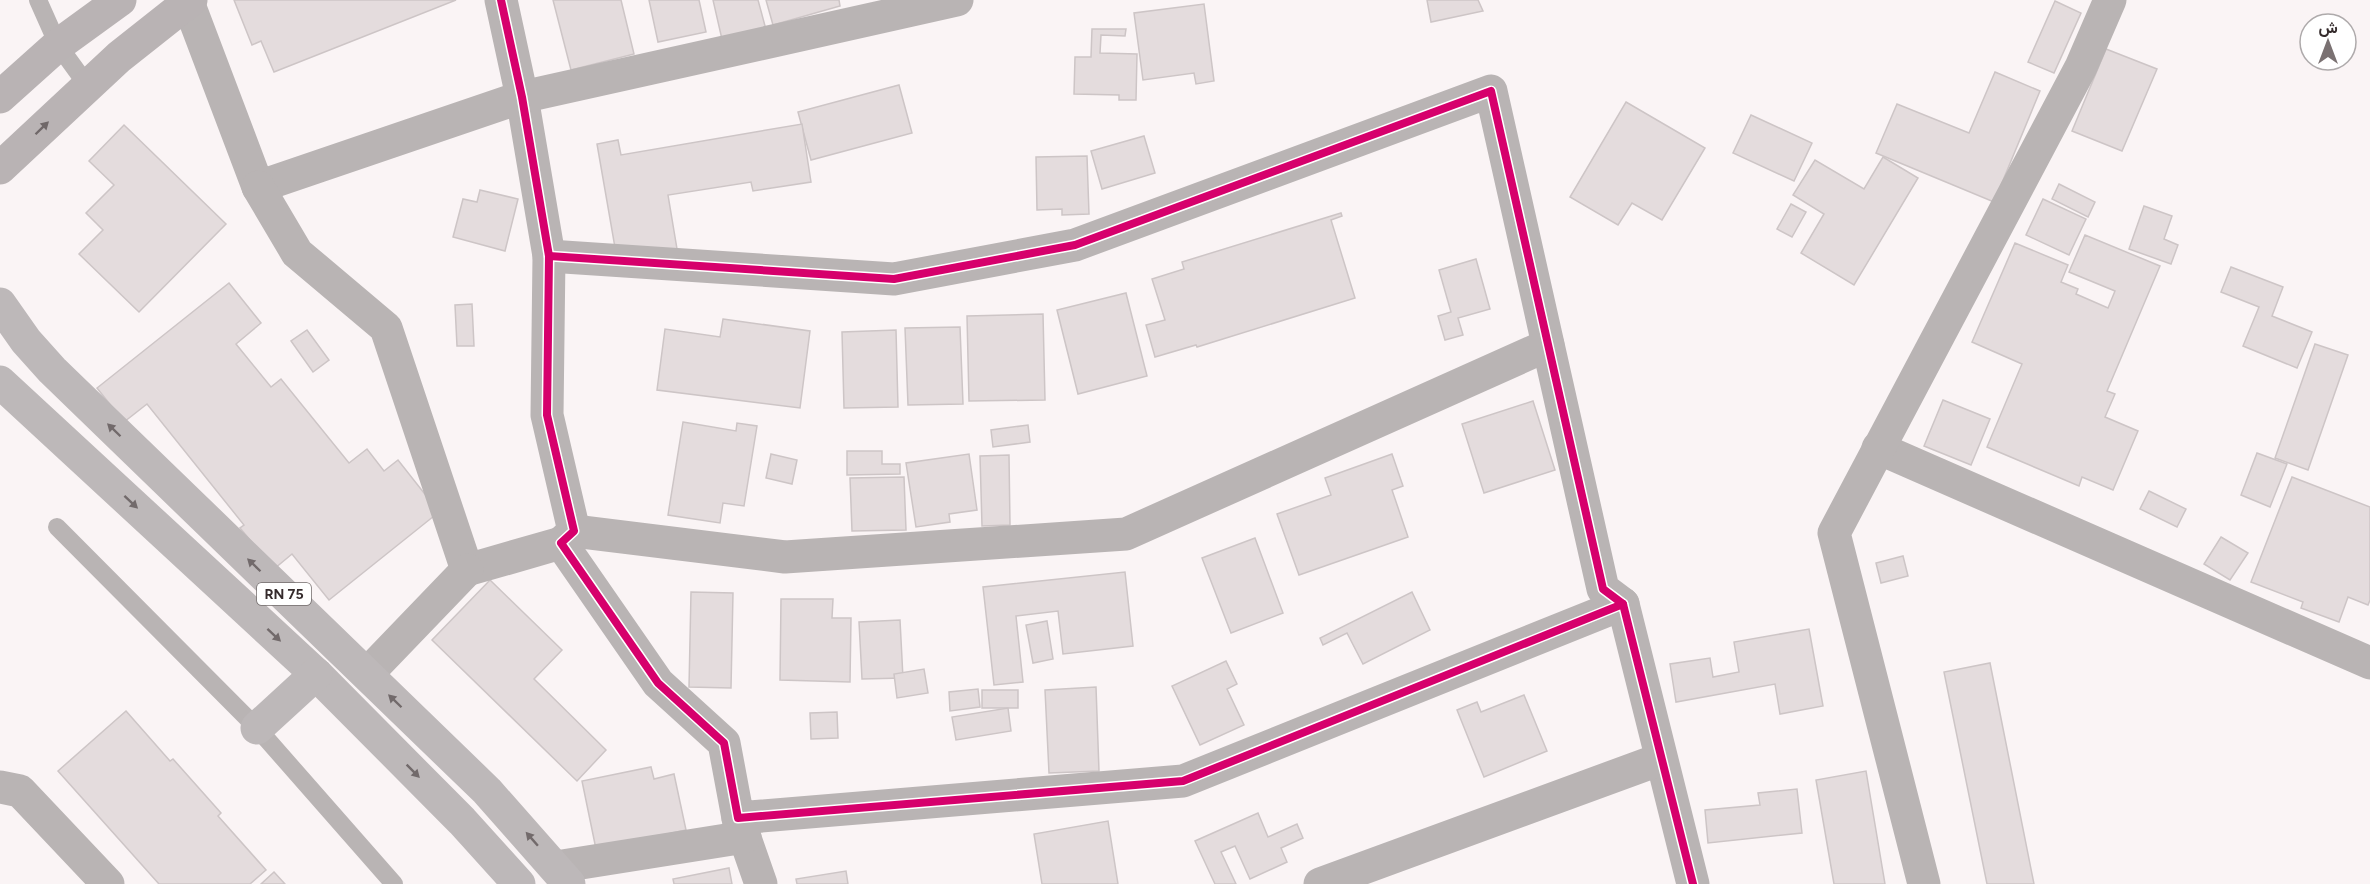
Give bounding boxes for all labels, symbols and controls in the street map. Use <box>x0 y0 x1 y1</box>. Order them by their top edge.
north arrow <box>2298 12 2358 72</box>
text: ش <box>2318 18 2338 37</box>
one-way arrow <box>35 121 50 135</box>
one-way arrow <box>107 423 121 437</box>
one-way arrow <box>123 495 138 508</box>
one-way arrow <box>247 558 262 572</box>
road number: RN 75 <box>257 583 311 605</box>
one-way arrow <box>266 628 281 641</box>
one-way arrow <box>388 694 402 708</box>
one-way arrow <box>405 764 419 778</box>
one-way arrow <box>525 831 538 847</box>

